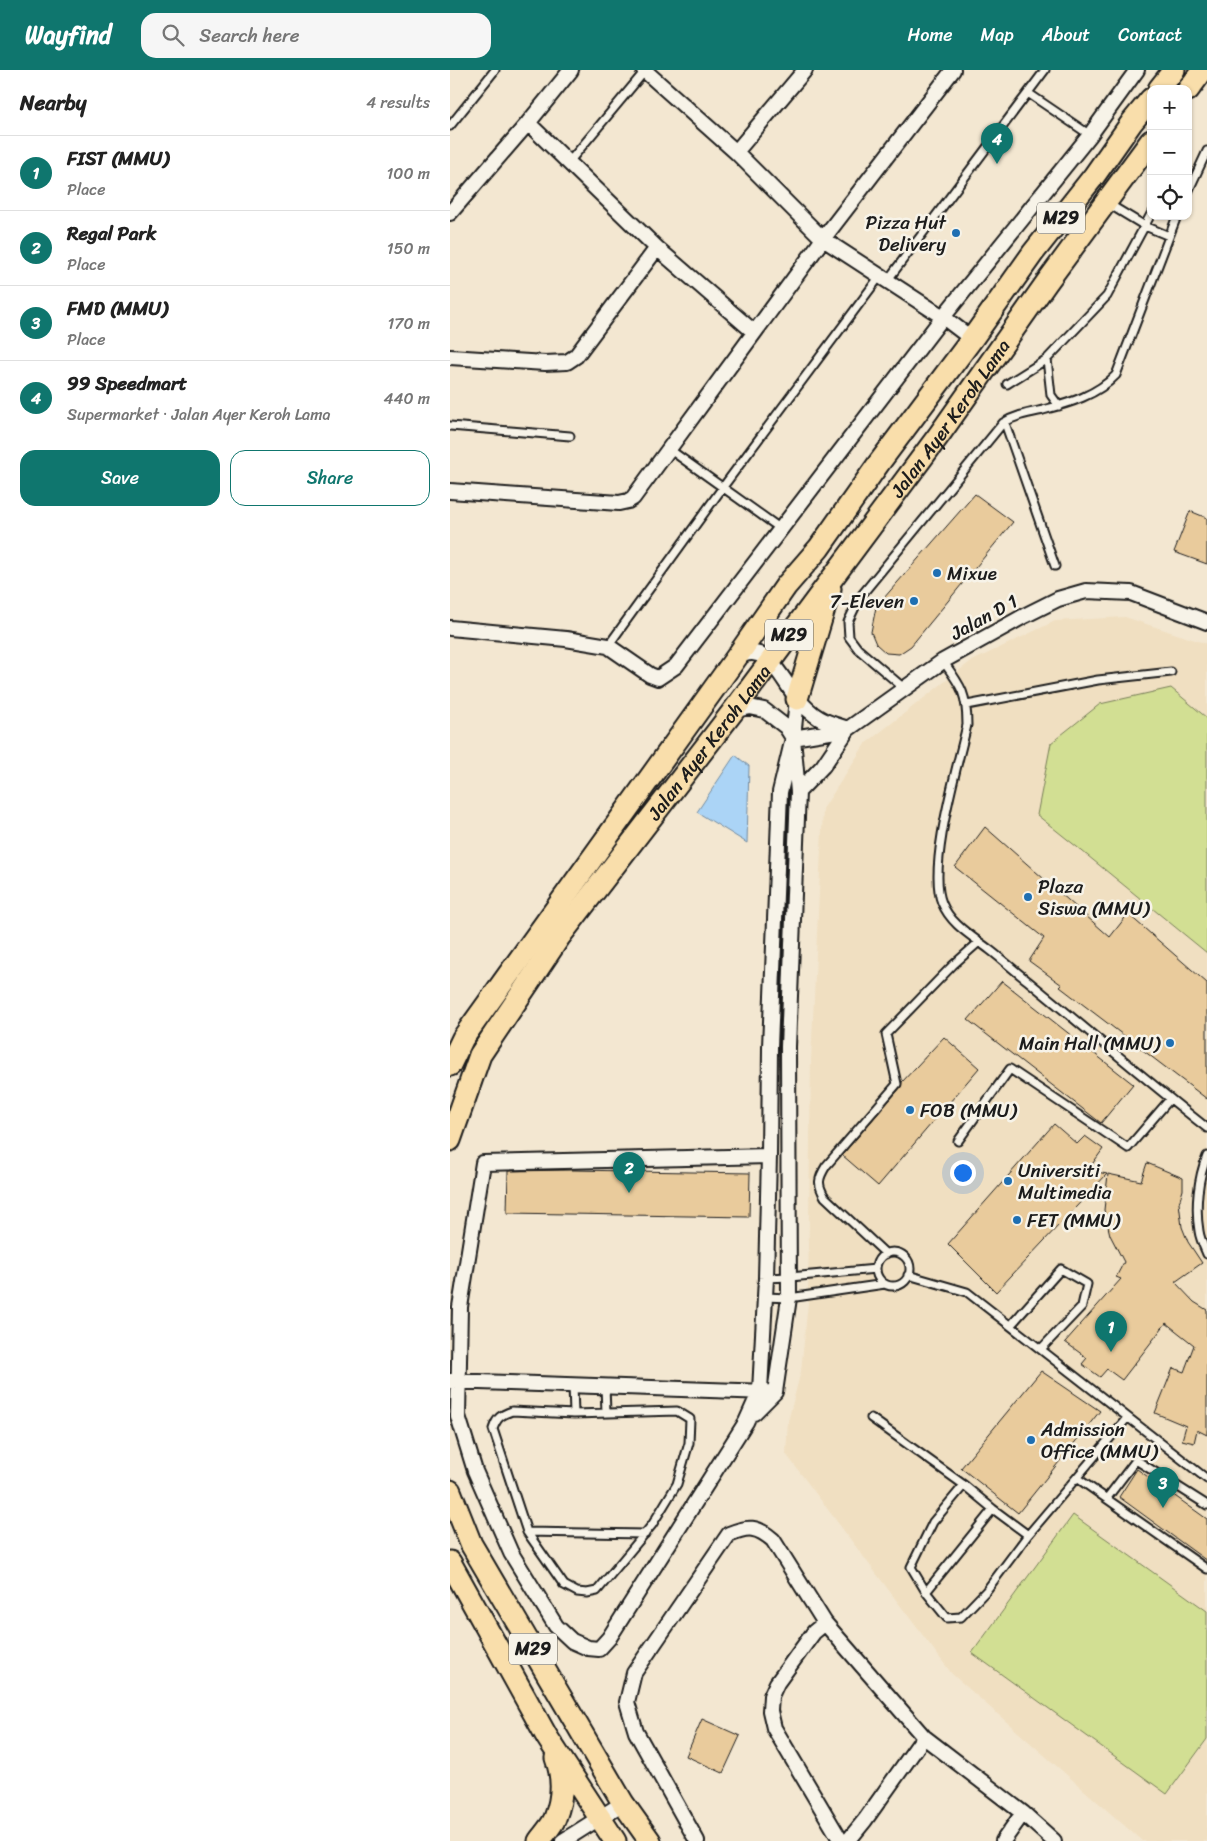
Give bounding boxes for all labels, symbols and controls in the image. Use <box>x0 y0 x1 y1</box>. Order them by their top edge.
search box <box>141 13 491 58</box>
text: Wayfind <box>25 14 111 56</box>
text: Search here <box>199 19 299 52</box>
text: Home <box>908 19 953 51</box>
text: Map <box>981 19 1014 51</box>
text: About <box>1042 19 1090 51</box>
text: Contact <box>1118 19 1182 51</box>
icon: search <box>159 21 187 49</box>
text: Nearby <box>20 84 86 122</box>
map controls <box>1147 85 1192 220</box>
button: + <box>1147 85 1192 130</box>
text: 4 results <box>366 88 430 117</box>
pin: 4 <box>981 123 1013 164</box>
button: − <box>1147 130 1192 175</box>
text: FIST (MMU) <box>67 142 169 175</box>
text: 1 <box>33 159 39 188</box>
text: 100 m <box>386 159 430 188</box>
text: Place <box>67 175 106 204</box>
button: locate <box>1147 175 1192 220</box>
road number: M29 <box>1037 202 1085 234</box>
place label: Pizza Hut Delivery <box>865 206 947 261</box>
text: Regal Park <box>67 217 156 250</box>
marker: Pizza Hut Delivery <box>950 227 962 239</box>
text: 2 <box>31 234 41 263</box>
text: 150 m <box>387 234 430 263</box>
text: Place <box>67 250 106 279</box>
text: FMD (MMU) <box>67 292 168 325</box>
text: 3 <box>32 309 40 338</box>
text: 170 m <box>387 309 430 338</box>
text: Place <box>67 325 106 354</box>
street label: Jalan Ayer Keroh Lama <box>881 331 1019 505</box>
text: 99 Speedmart <box>67 367 187 400</box>
text: 4 <box>31 384 41 413</box>
text: 440 m <box>383 384 430 413</box>
text: Supermarket · Jalan Ayer Keroh Lama <box>67 400 330 429</box>
button: Save <box>20 450 220 506</box>
button: Share <box>230 450 430 506</box>
place label: Mixue <box>947 557 997 590</box>
marker: Mixue <box>931 567 943 579</box>
place label: 7-Eleven <box>830 585 904 618</box>
street label: Jalan D 1 <box>943 585 1024 650</box>
marker: 7-Eleven <box>908 595 920 607</box>
road number: M29 <box>765 620 813 650</box>
street label: Jalan Ayer Keroh Lama <box>638 657 780 828</box>
place label: Plaza Siswa (MMU) <box>1038 870 1151 925</box>
marker: Plaza Siswa (MMU) <box>1022 891 1034 903</box>
place label: Main Hall (MMU) <box>1019 1027 1161 1060</box>
marker: Main Hall (MMU) <box>1164 1037 1176 1049</box>
place label: FOB (MMU) <box>920 1094 1018 1127</box>
marker: FOB (MMU) <box>904 1104 916 1116</box>
pin: 2 <box>613 1152 645 1193</box>
place label: Universiti Multimedia <box>1018 1154 1112 1209</box>
your location <box>950 1160 976 1186</box>
marker: Universiti Multimedia <box>1002 1175 1014 1187</box>
place label: FET (MMU) <box>1027 1204 1121 1237</box>
marker: FET (MMU) <box>1011 1214 1023 1226</box>
pin: 1 <box>1095 1311 1127 1352</box>
place label: Admission Office (MMU) <box>1040 1413 1159 1468</box>
marker: Admission Office (MMU) <box>1025 1434 1037 1446</box>
pin: 3 <box>1147 1467 1179 1508</box>
road number: M29 <box>509 1634 557 1665</box>

